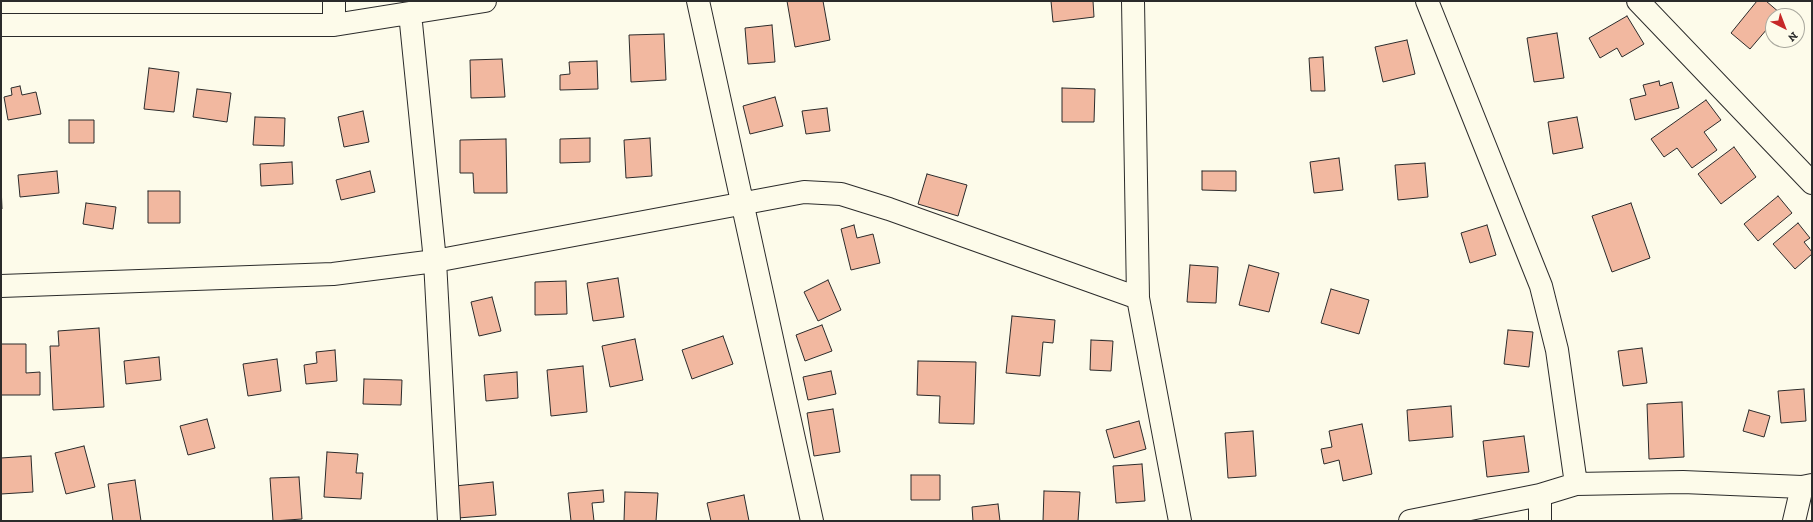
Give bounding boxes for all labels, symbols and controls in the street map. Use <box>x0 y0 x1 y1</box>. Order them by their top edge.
north arrow <box>1765 8 1805 48</box>
text: N <box>1785 29 1800 44</box>

